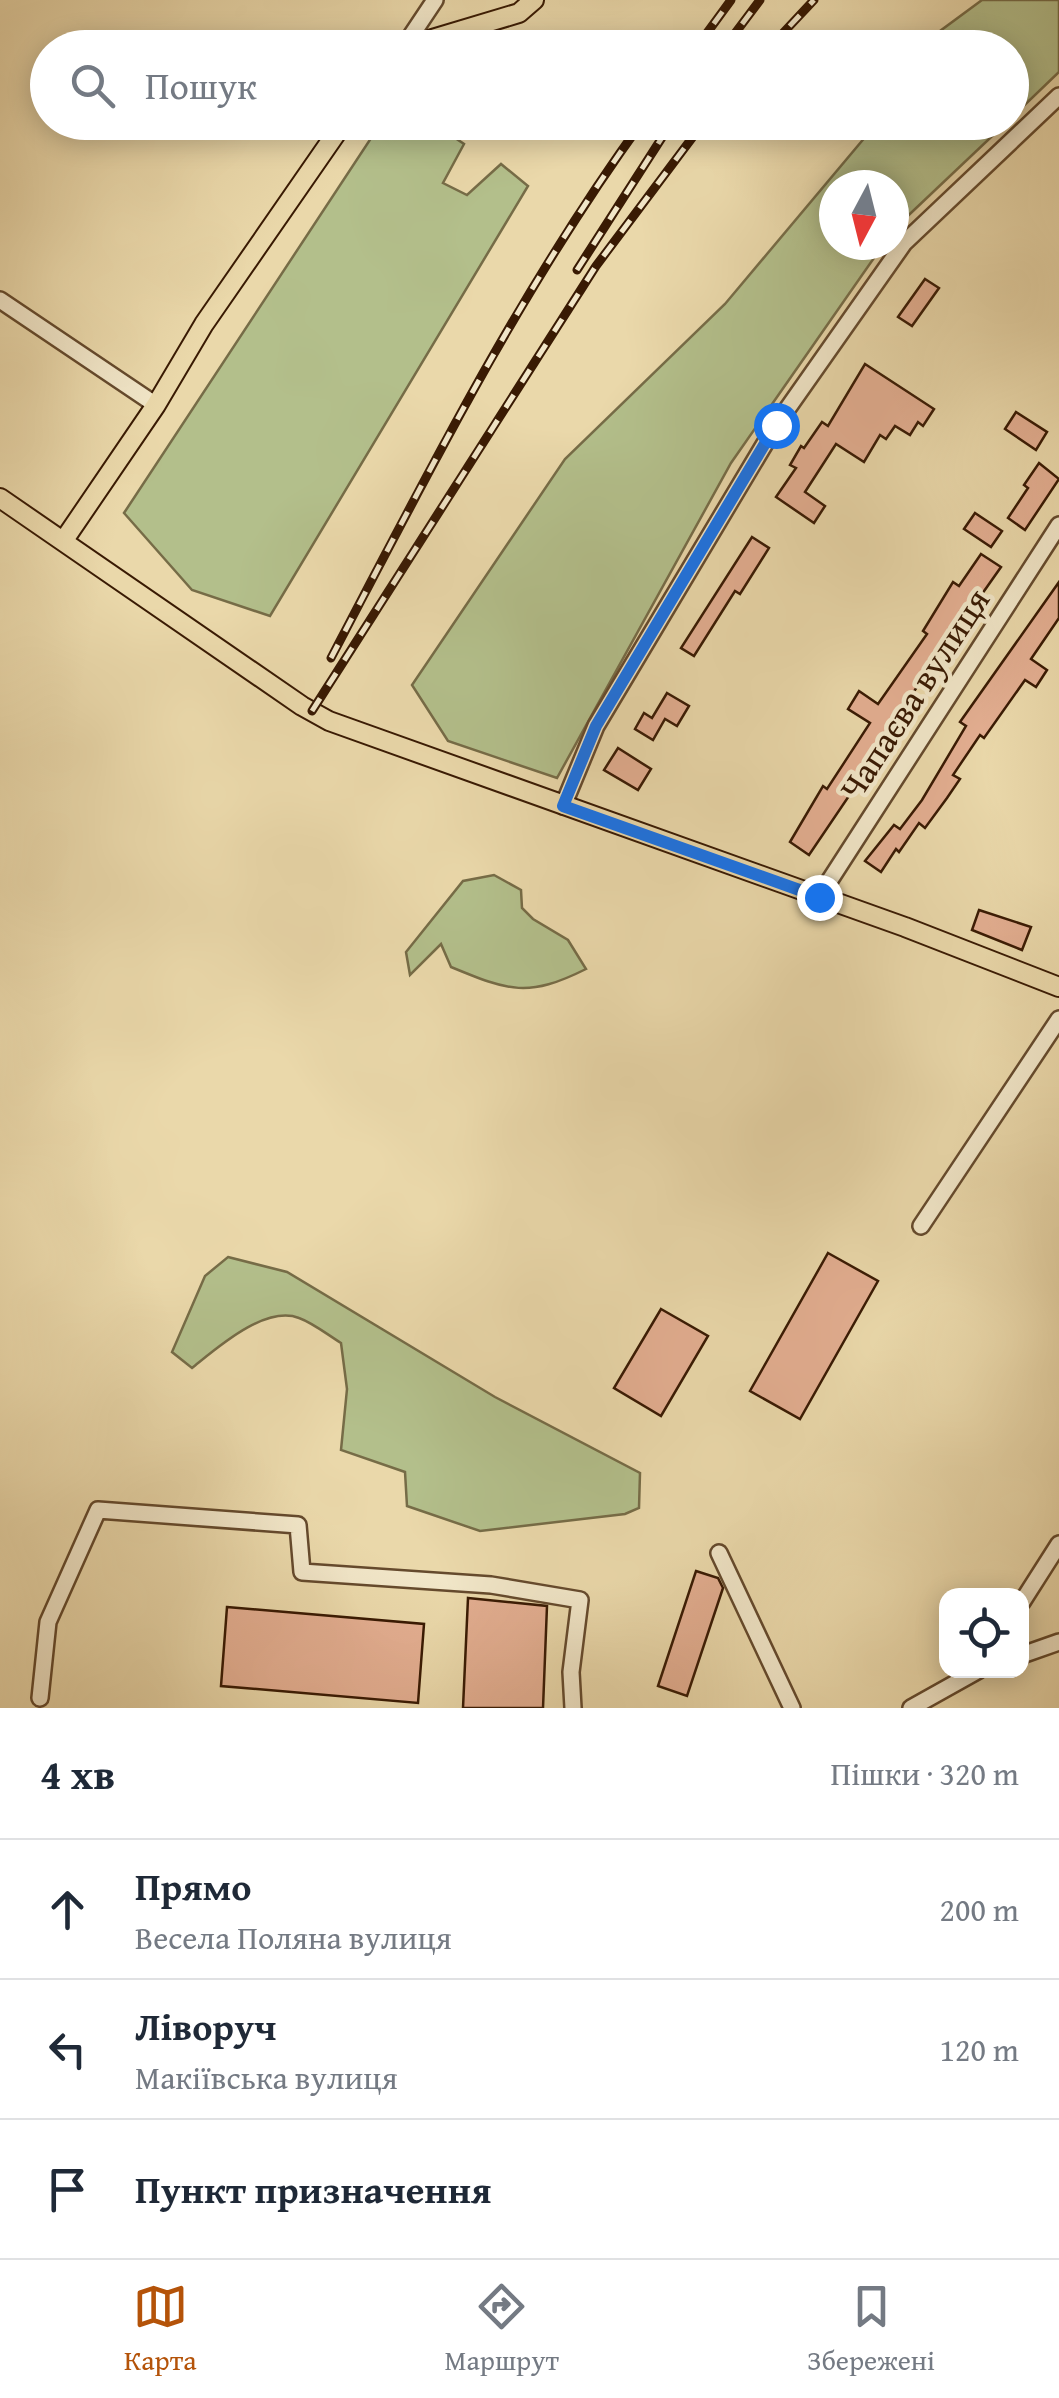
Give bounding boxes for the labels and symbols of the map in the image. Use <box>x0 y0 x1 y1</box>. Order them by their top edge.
north arrow <box>819 170 909 260</box>
route start <box>754 403 800 449</box>
street label: Чапаєва вулиця <box>826 578 1002 810</box>
route end <box>797 875 843 921</box>

